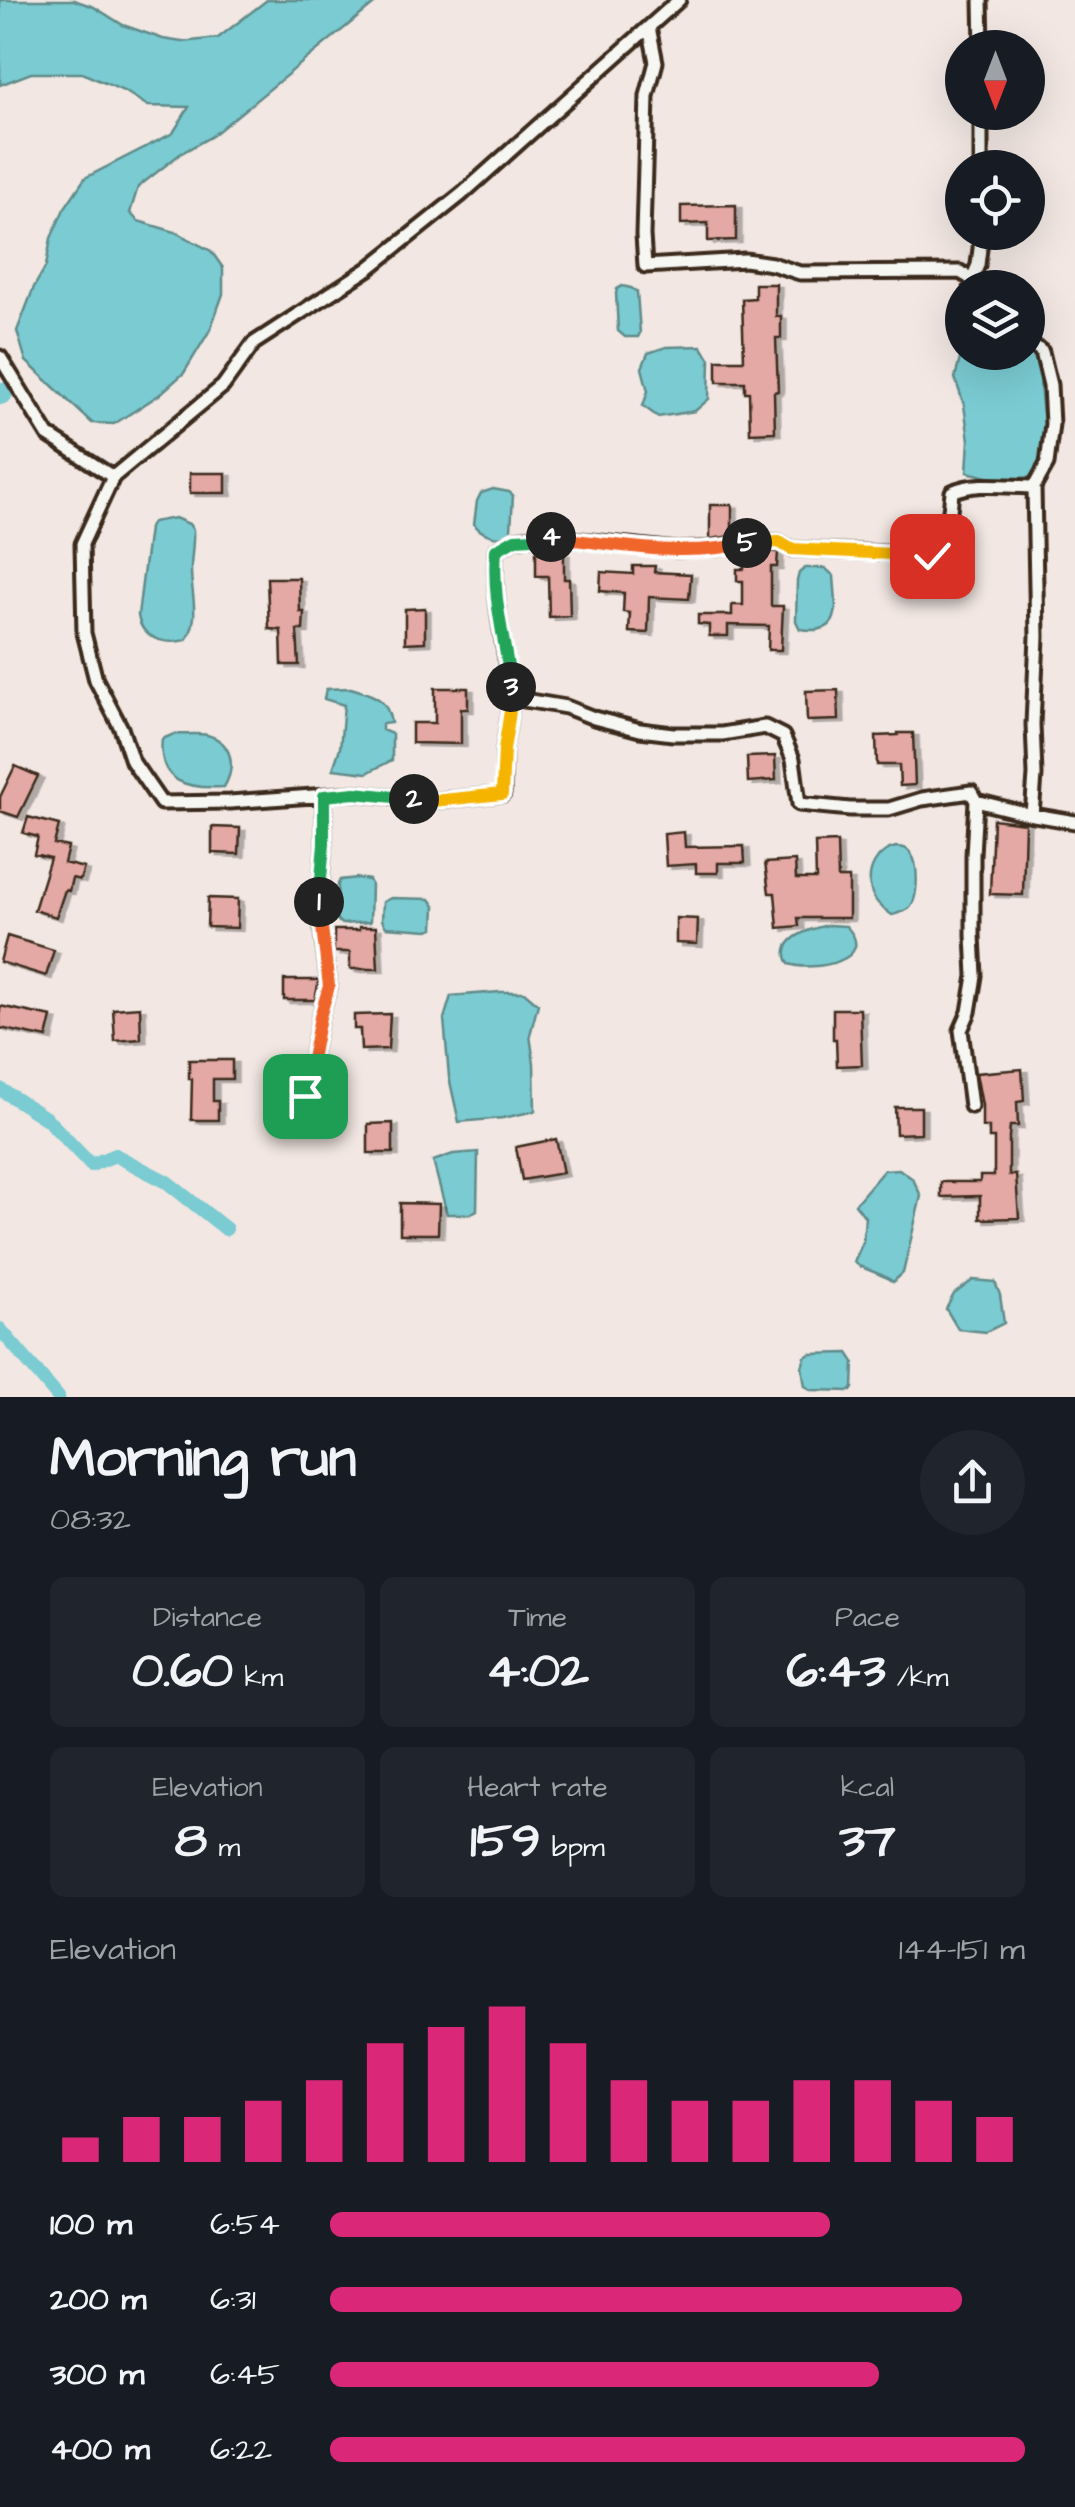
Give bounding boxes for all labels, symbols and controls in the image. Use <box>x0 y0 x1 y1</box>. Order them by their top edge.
north arrow <box>945 30 1045 130</box>
map controls <box>945 30 1045 370</box>
button: locate <box>945 150 1045 250</box>
button: layers <box>945 270 1045 370</box>
pin: 4 <box>526 512 576 562</box>
pin <box>890 514 975 599</box>
text: 4 <box>541 517 561 556</box>
pin: 5 <box>722 518 772 568</box>
text: 5 <box>737 523 757 562</box>
icon: check <box>905 529 960 584</box>
pin: 3 <box>486 662 536 712</box>
text: 3 <box>504 667 518 706</box>
pin: 2 <box>389 774 439 824</box>
text: 2 <box>406 779 422 818</box>
pin: 1 <box>294 877 344 927</box>
text: 1 <box>317 882 321 921</box>
pin <box>263 1054 348 1139</box>
icon: arrive <box>278 1069 333 1124</box>
text: Morning run <box>50 1421 356 1497</box>
button: share <box>920 1430 1025 1535</box>
text: 08:32 <box>50 1497 131 1542</box>
text: Distance <box>153 1598 262 1637</box>
text: Time <box>508 1598 567 1637</box>
text: Pace <box>835 1598 900 1637</box>
text: 0.60 <box>132 1637 233 1706</box>
text: 4:02 <box>486 1637 589 1706</box>
text: 6:43 <box>786 1637 886 1706</box>
text: km <box>233 1658 283 1697</box>
text: /km <box>886 1658 949 1697</box>
text: Elevation <box>152 1768 263 1807</box>
text: Heart rate <box>467 1768 608 1807</box>
text: kcal <box>841 1768 894 1807</box>
text: 8 <box>175 1807 207 1876</box>
text: 159 <box>470 1807 540 1876</box>
text: 37 <box>839 1807 896 1876</box>
text: m <box>207 1828 240 1867</box>
text: bpm <box>540 1828 605 1867</box>
text: Elevation <box>50 1927 176 1972</box>
text: 144–151 m <box>899 1927 1025 1972</box>
text: 100 m <box>50 2202 132 2247</box>
text: 6:54 <box>210 2202 280 2247</box>
text: 200 m <box>50 2277 146 2322</box>
text: 6:31 <box>210 2277 256 2322</box>
text: 300 m <box>50 2352 144 2397</box>
text: 6:45 <box>210 2352 280 2397</box>
text: 400 m <box>50 2427 150 2472</box>
text: 6:22 <box>210 2427 272 2472</box>

